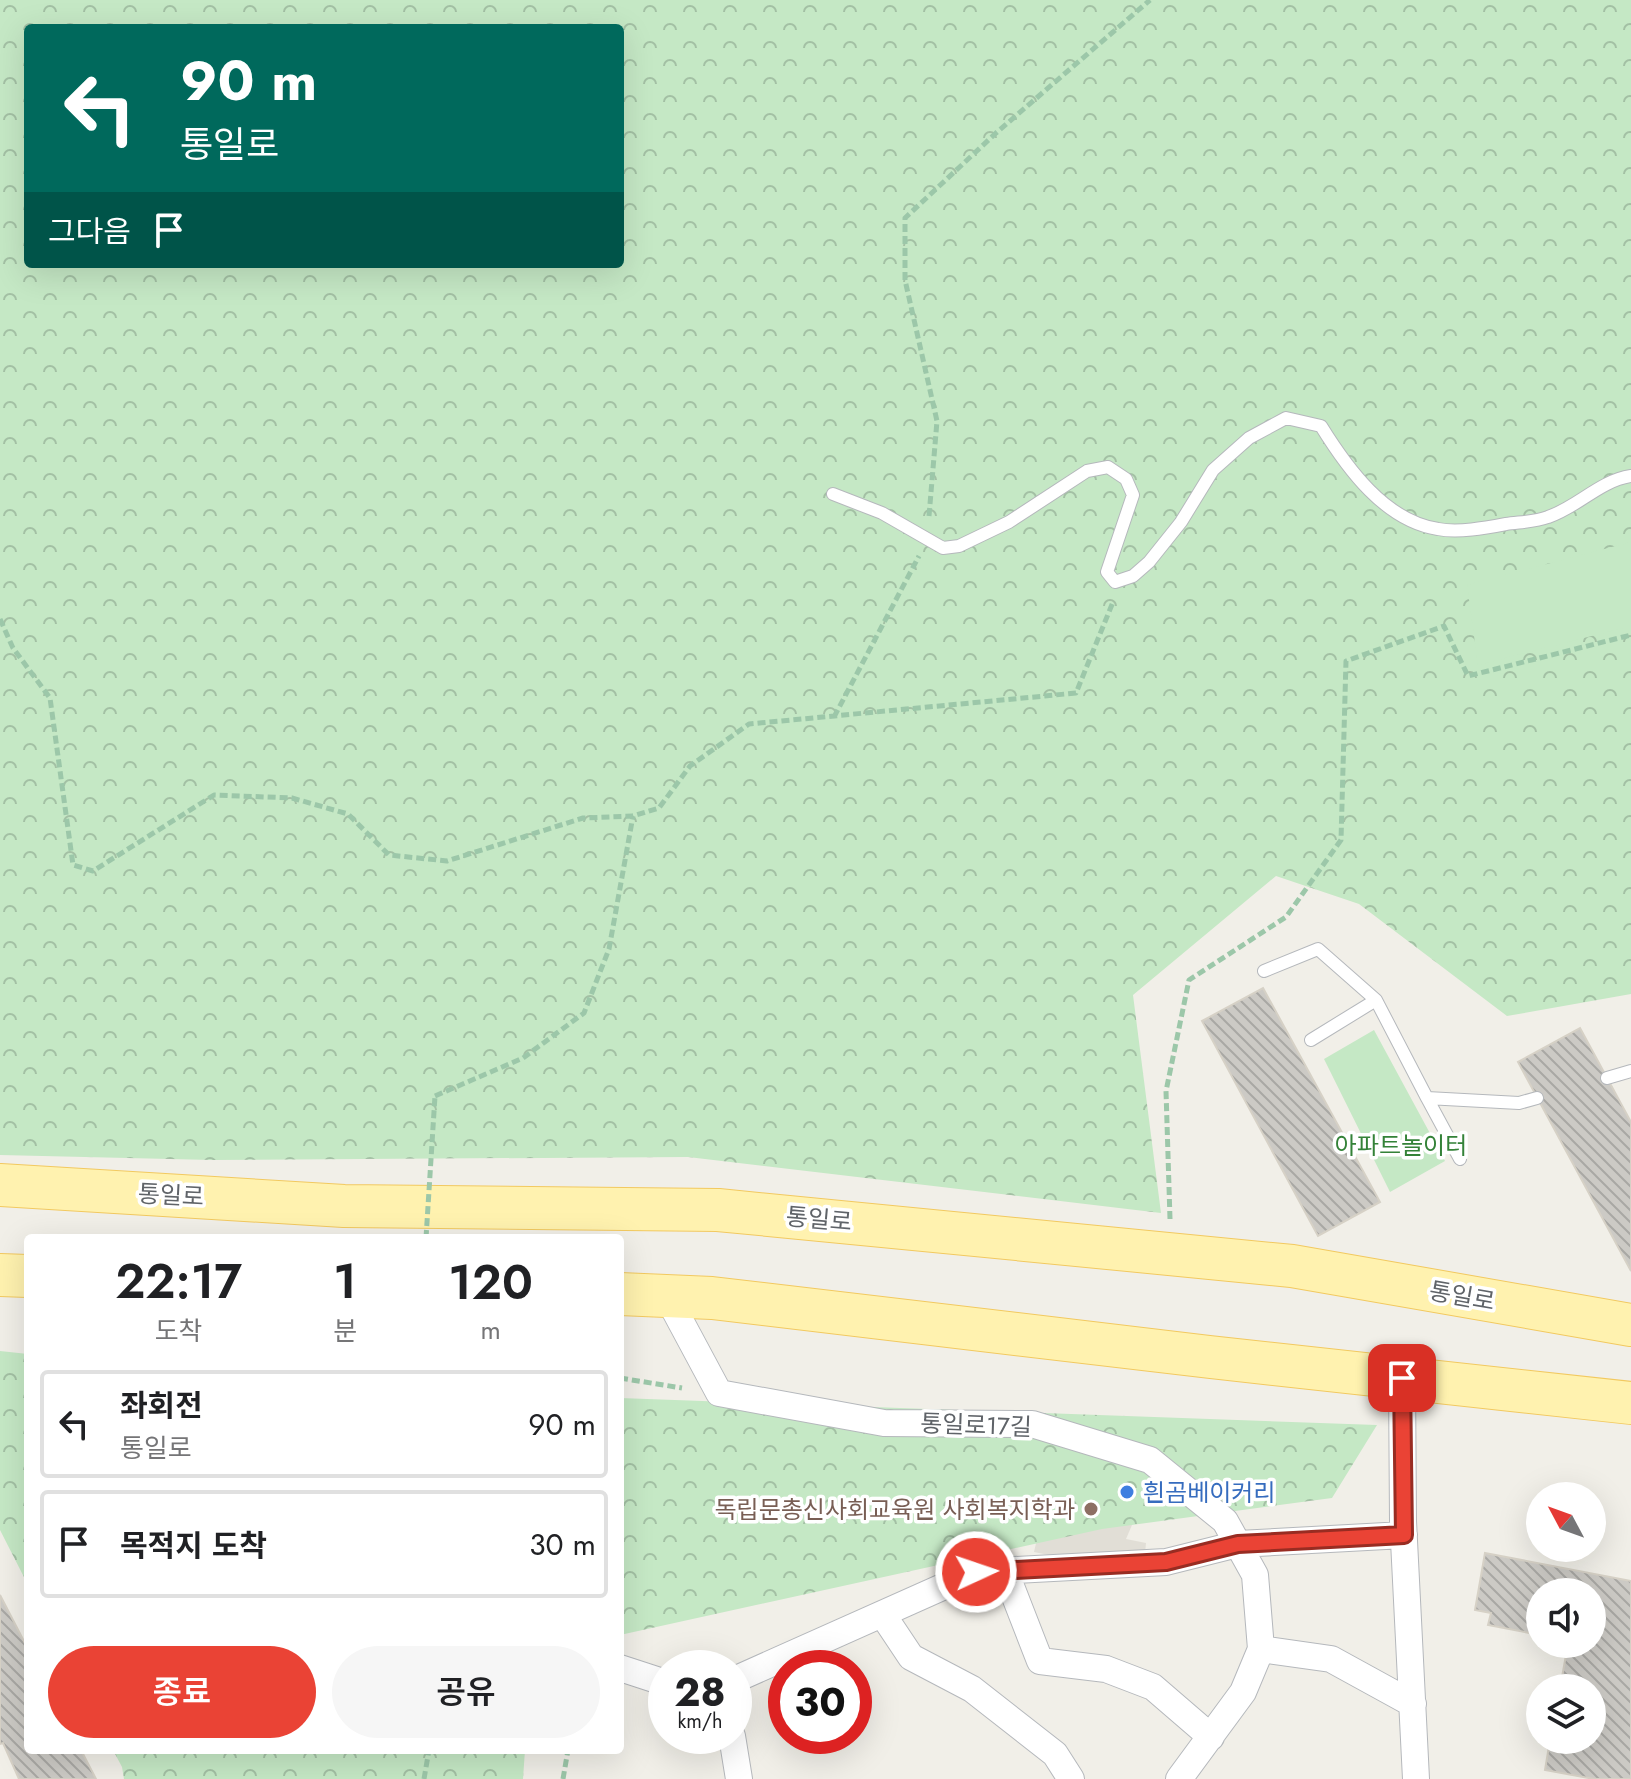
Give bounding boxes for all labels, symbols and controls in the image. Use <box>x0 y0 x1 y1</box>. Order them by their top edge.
text: 90 m <box>180 40 317 121</box>
icon: left <box>48 56 152 160</box>
text: 통일로 <box>180 118 279 170</box>
icon: arrive <box>147 208 191 252</box>
text: 그다음 <box>48 210 131 253</box>
park label: 아파트놀이터 <box>1335 1128 1467 1163</box>
street label: 통일로 <box>137 1176 205 1214</box>
street label: 통일로 <box>784 1199 854 1239</box>
text: 22:17 <box>115 1247 242 1316</box>
text: 1 <box>333 1247 357 1316</box>
text: 120 <box>448 1248 533 1317</box>
street label: 통일로 <box>1426 1273 1498 1319</box>
text: m <box>480 1311 501 1349</box>
text: 도착 <box>155 1312 203 1350</box>
text: 분 <box>333 1312 357 1350</box>
pin <box>1368 1344 1436 1412</box>
icon: arrive <box>1380 1356 1424 1400</box>
text: 좌회전 <box>120 1384 203 1427</box>
icon: left <box>52 1402 96 1446</box>
text: 90 m <box>528 1403 596 1446</box>
street label: 통일로17길 <box>920 1406 1032 1444</box>
text: 통일로 <box>120 1429 192 1467</box>
place label: 흰곰베이커리 <box>1143 1475 1275 1510</box>
north arrow <box>1526 1482 1606 1562</box>
map controls <box>1526 1482 1606 1754</box>
marker: 흰곰베이커리 <box>1118 1483 1136 1501</box>
place label: 독립문총신사회교육원 사회복지학과 <box>715 1492 1075 1527</box>
marker: 독립문총신사회교육원 사회복지학과 <box>1082 1500 1100 1518</box>
icon: arrive <box>52 1522 96 1566</box>
text: 30 m <box>529 1523 596 1566</box>
text: 목적지 도착 <box>120 1524 267 1567</box>
position arrow <box>934 1530 1018 1614</box>
button: sound <box>1526 1578 1606 1658</box>
button: 종료 <box>48 1646 316 1738</box>
button: 공유 <box>332 1646 600 1738</box>
speed limit sign: 30 <box>768 1650 872 1754</box>
text: 28 <box>674 1663 726 1721</box>
button: layers <box>1526 1674 1606 1754</box>
text: km/h <box>677 1707 723 1736</box>

